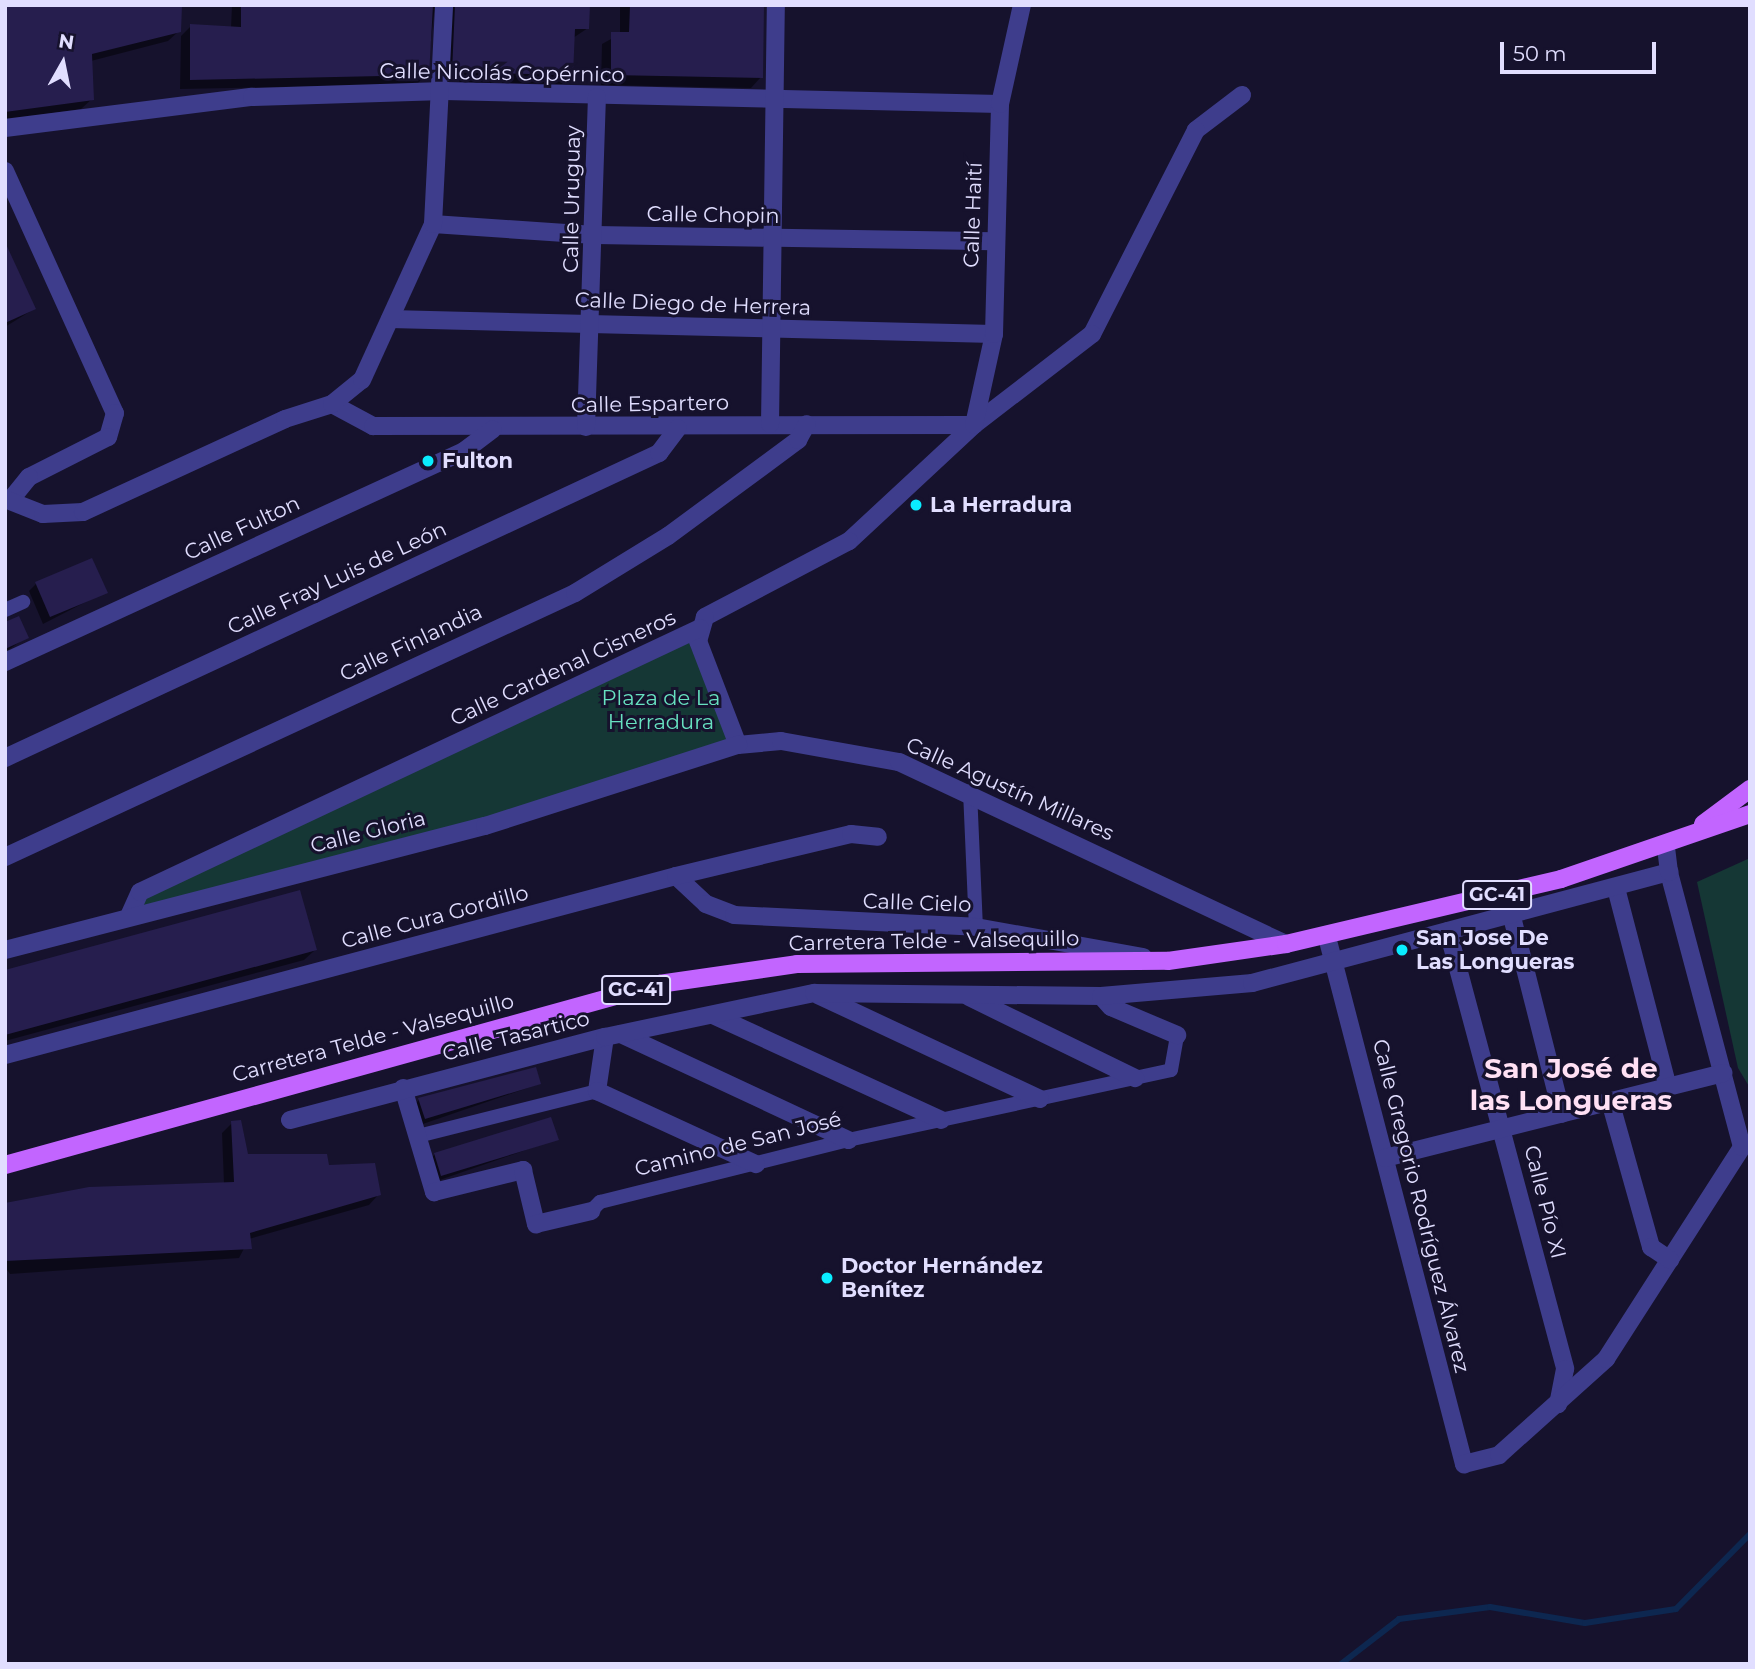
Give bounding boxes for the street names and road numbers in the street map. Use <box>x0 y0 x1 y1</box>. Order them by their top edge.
street label: Calle Nicolás Copérnico <box>379 58 625 88</box>
street label: Calle Uruguay <box>558 125 586 273</box>
street label: Calle Haití <box>959 162 987 268</box>
street label: Calle Chopin <box>646 201 780 229</box>
street label: Calle Diego de Herrera <box>574 287 812 321</box>
street label: Calle Espartero <box>571 390 729 418</box>
street label: Calle Fulton <box>180 490 304 566</box>
street label: Calle Fray Luis de León <box>224 516 450 640</box>
street label: Calle Finlandia <box>336 599 486 687</box>
street label: Calle Cardenal Cisneros <box>446 605 680 731</box>
street label: Calle Agustín Millares <box>902 732 1118 846</box>
street label: Calle Gloria <box>308 806 428 858</box>
street label: Calle Cura Gordillo <box>339 880 531 954</box>
road number: GC-41 <box>1462 880 1532 911</box>
street label: Calle Cielo <box>862 889 972 917</box>
street label: Carretera Telde - Valsequillo <box>789 926 1079 956</box>
road number: GC-41 <box>601 974 671 1006</box>
street label: Carretera Telde - Valsequillo <box>229 988 517 1088</box>
street label: Calle Tasartico <box>440 1006 592 1066</box>
street label: Calle Gregorio Rodríguez Álvarez <box>1367 1036 1475 1376</box>
street label: Camino de San José <box>632 1106 844 1182</box>
street label: Calle Pío XI <box>1519 1143 1571 1261</box>

